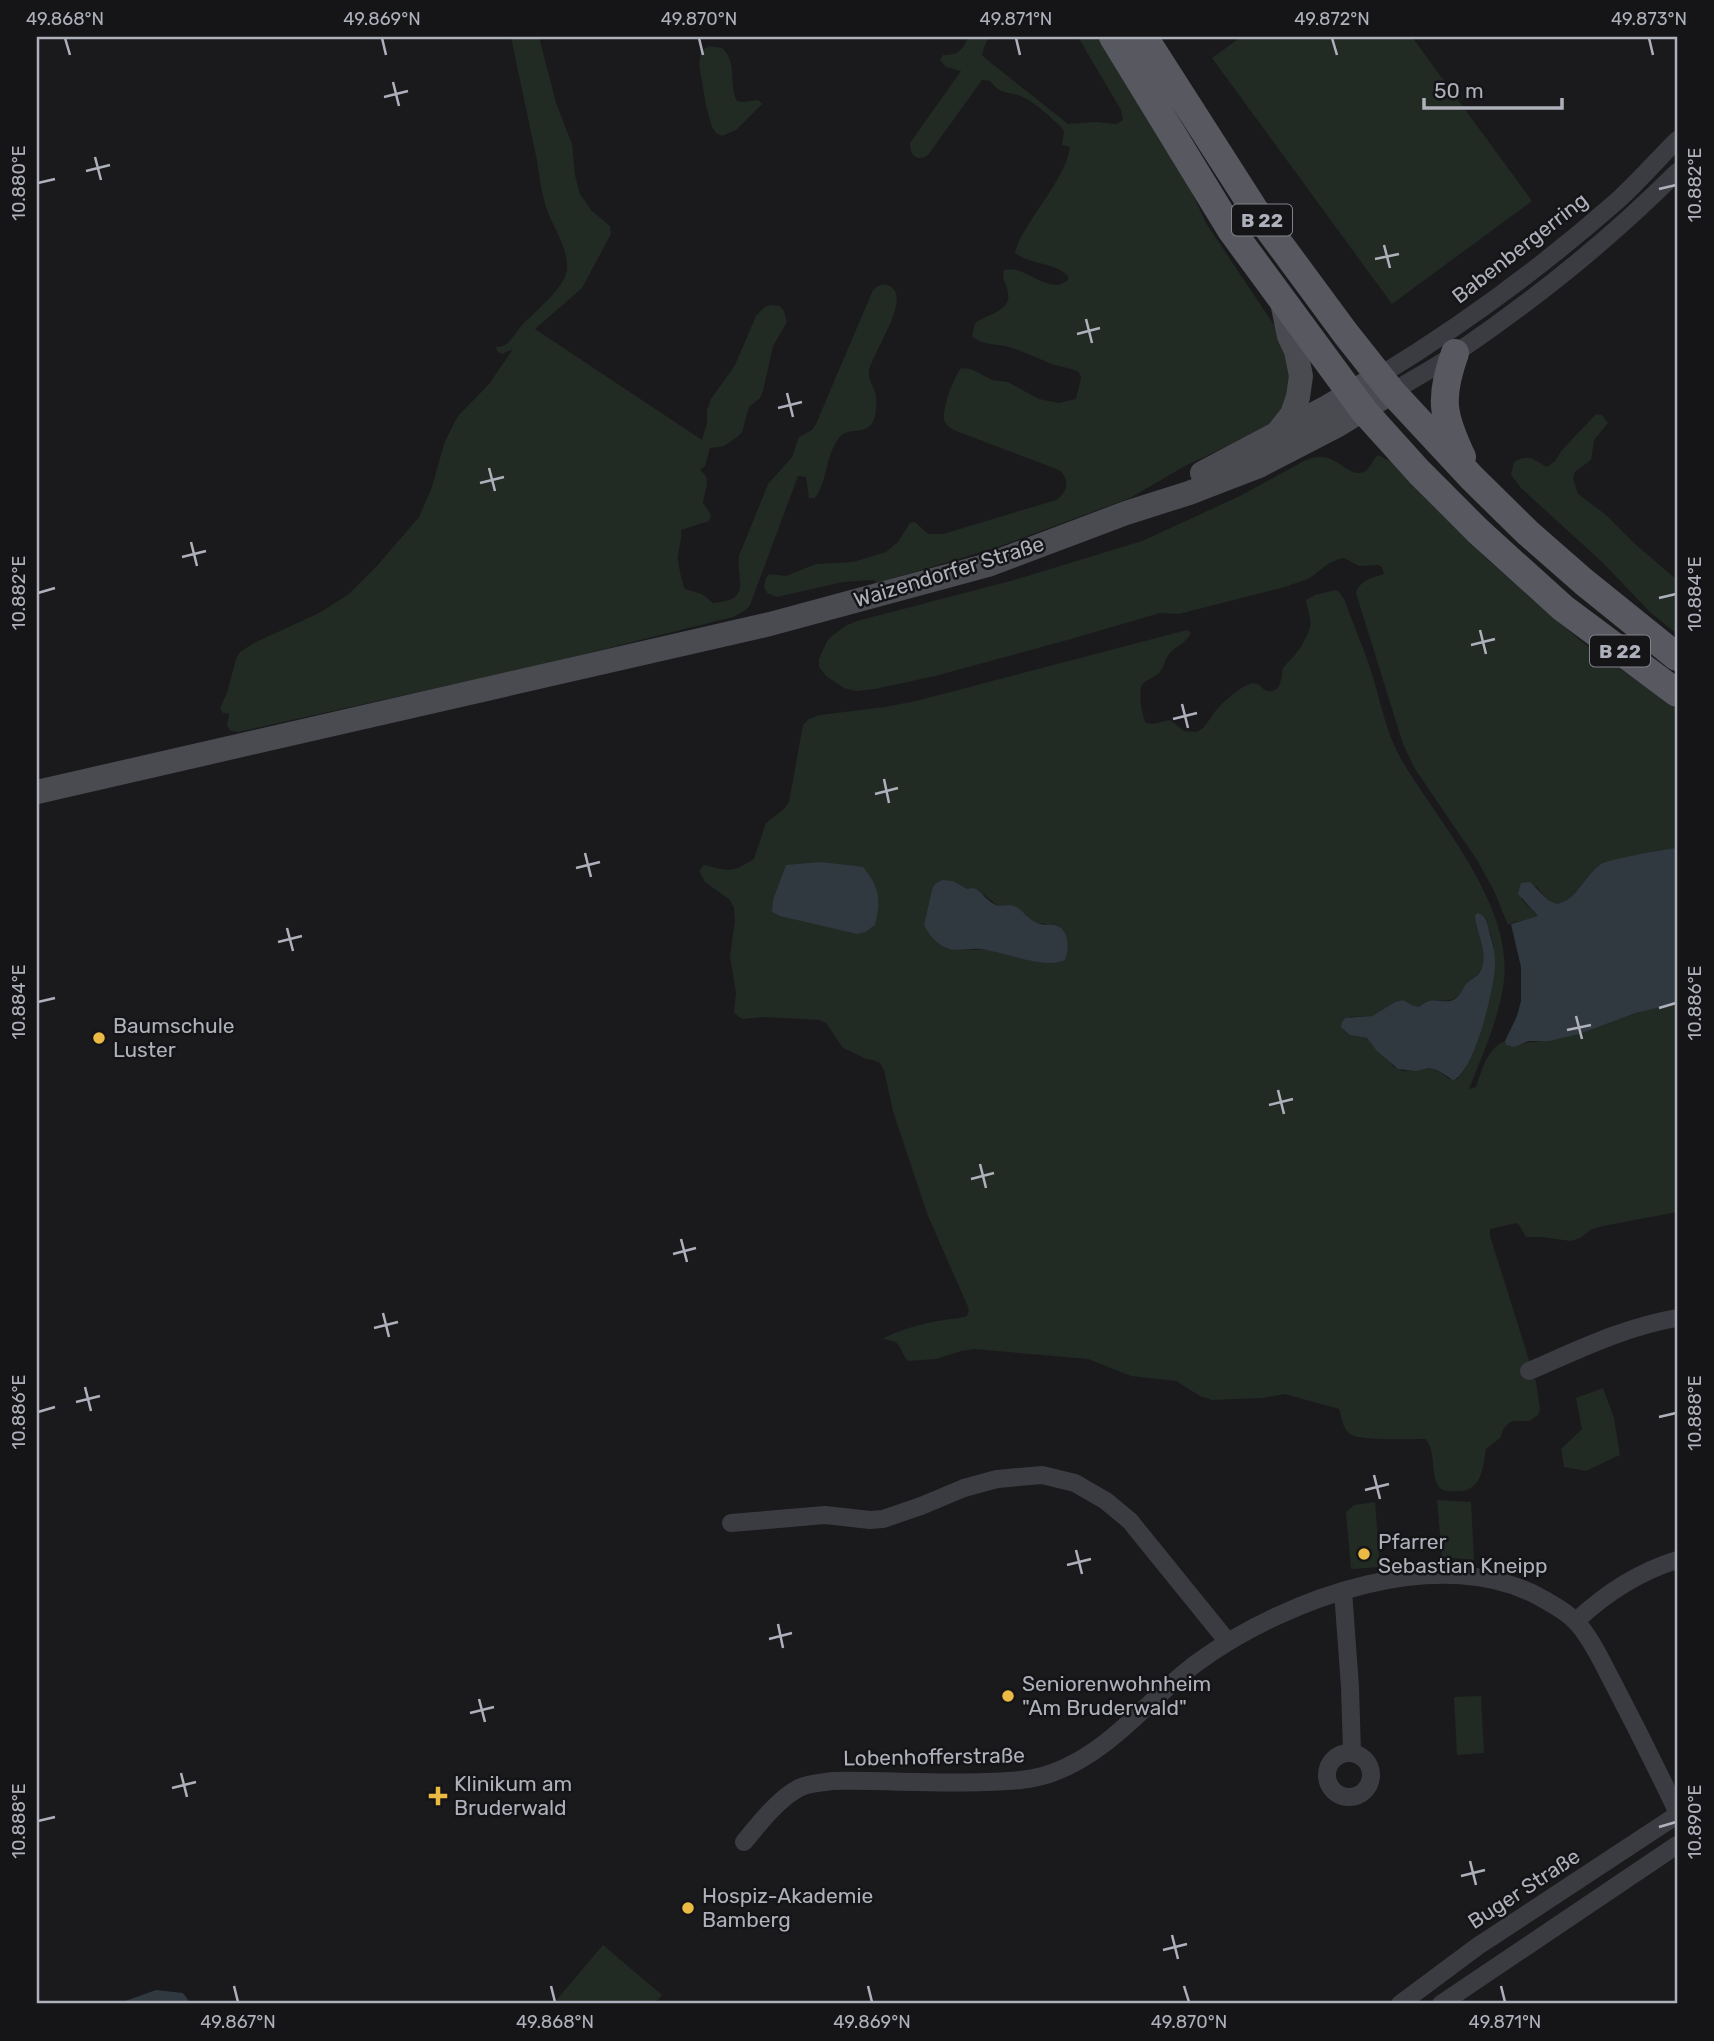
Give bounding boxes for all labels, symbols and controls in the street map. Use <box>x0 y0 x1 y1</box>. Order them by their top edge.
text: 49.868°N <box>26 8 104 30</box>
text: 49.869°N <box>343 8 421 30</box>
text: 49.870°N <box>661 8 737 30</box>
text: 49.871°N <box>980 8 1052 30</box>
text: 49.872°N <box>1294 8 1370 30</box>
text: 49.873°N <box>1611 8 1687 30</box>
scale bar <box>1424 66 1562 110</box>
text: 50 m <box>1434 78 1484 103</box>
text: 10.880°E <box>8 145 30 221</box>
text: 10.882°E <box>1684 148 1706 222</box>
street label: Babenbergerring <box>1447 187 1592 308</box>
road number: B 22 <box>1232 204 1292 235</box>
street label: Waizendorfer Straße <box>851 531 1047 612</box>
text: 10.882°E <box>8 556 30 630</box>
text: 10.884°E <box>1684 556 1706 632</box>
road number: B 22 <box>1590 636 1650 666</box>
text: 10.884°E <box>8 964 30 1040</box>
text: 10.886°E <box>1684 966 1706 1040</box>
place label: Baumschule Luster <box>113 1013 235 1062</box>
marker: Baumschule Luster <box>91 1030 107 1046</box>
text: 10.886°E <box>8 1375 30 1449</box>
text: 10.888°E <box>1684 1375 1706 1451</box>
place label: Pfarrer Sebastian Kneipp <box>1378 1529 1548 1578</box>
marker: Pfarrer Sebastian Kneipp <box>1356 1546 1372 1562</box>
place label: Seniorenwohnheim "Am Bruderwald" <box>1022 1671 1211 1720</box>
marker: Seniorenwohnheim "Am Bruderwald" <box>1000 1688 1016 1704</box>
street label: Lobenhofferstraße <box>843 1742 1025 1771</box>
place label: Klinikum am Bruderwald <box>454 1771 572 1820</box>
text: 10.888°E <box>8 1783 30 1859</box>
text: 10.890°E <box>1684 1785 1706 1859</box>
marker: Klinikum am Bruderwald <box>428 1786 448 1806</box>
street label: Buger Straße <box>1463 1843 1584 1934</box>
place label: Hospiz-Akademie Bamberg <box>702 1883 873 1932</box>
marker: Hospiz-Akademie Bamberg <box>680 1900 696 1916</box>
text: 49.867°N <box>200 2011 276 2033</box>
text: 49.868°N <box>516 2011 594 2033</box>
text: 49.869°N <box>833 2011 911 2033</box>
text: 49.870°N <box>1151 2011 1227 2033</box>
text: 49.871°N <box>1469 2011 1541 2033</box>

